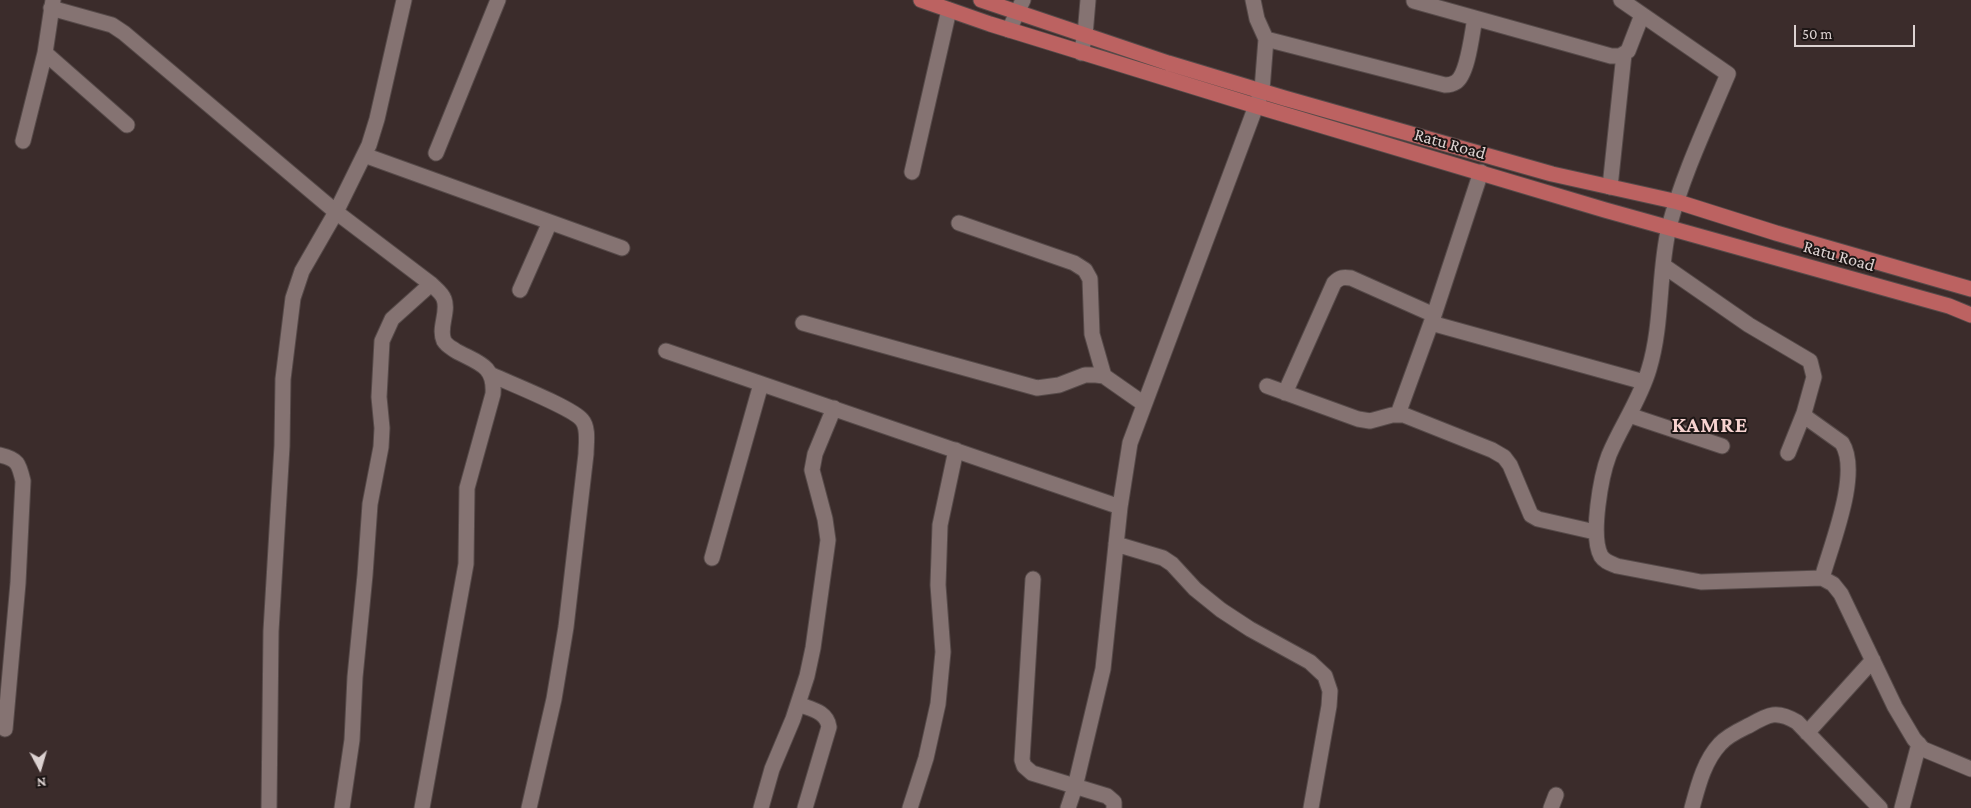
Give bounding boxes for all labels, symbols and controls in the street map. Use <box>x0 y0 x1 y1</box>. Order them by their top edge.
scale bar <box>1796 15 1917 47</box>
text: 50 m <box>1802 26 1832 42</box>
street label: Ratu Road <box>1412 123 1488 165</box>
street label: Ratu Road <box>1801 235 1877 277</box>
district label: KAMRE <box>1671 412 1749 438</box>
north arrow <box>15 743 65 793</box>
text: N <box>36 774 47 791</box>

